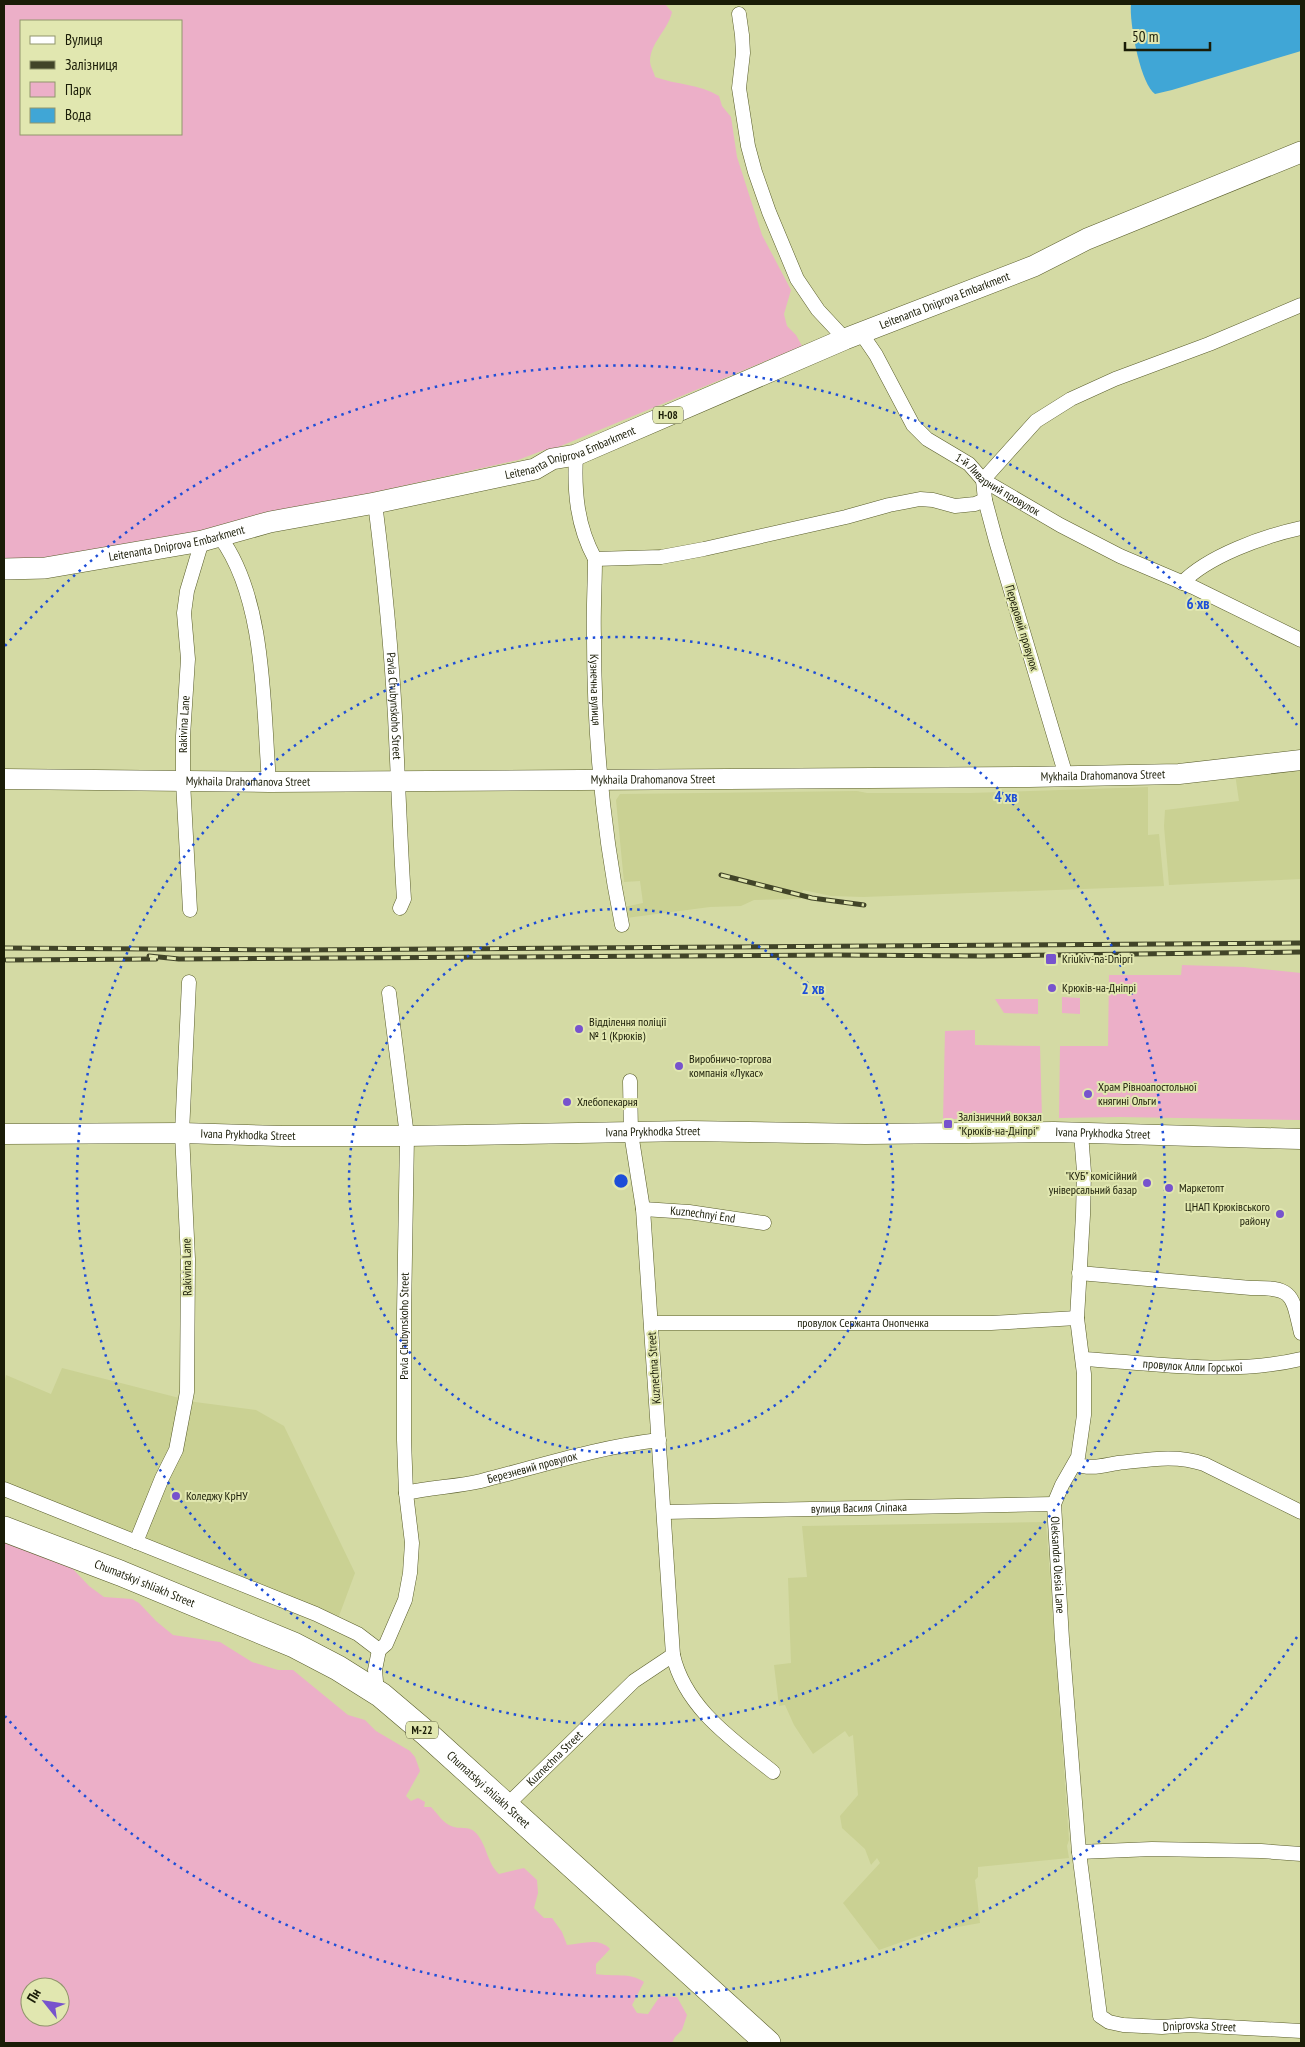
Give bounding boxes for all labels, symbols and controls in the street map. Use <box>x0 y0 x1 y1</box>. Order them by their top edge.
legend <box>20 20 182 135</box>
scale bar <box>1125 20 1210 52</box>
text: 50 m <box>1132 27 1158 46</box>
text: Вулиця <box>65 30 103 49</box>
text: Залізниця <box>65 55 118 74</box>
text: Парк <box>65 80 91 99</box>
text: Вода <box>65 105 91 124</box>
street label: Leitenanta Dniprova Embarkment <box>877 268 1012 332</box>
road number: Н-08 <box>653 406 683 424</box>
street label: Leitenanta Dniprova Embarkment <box>504 422 638 482</box>
street label: 1-й Ливарний провулок <box>953 450 1043 519</box>
street label: Leitenanta Dniprova Embarkment <box>107 521 247 564</box>
street label: Передовий провулок <box>1002 583 1043 673</box>
text: 6 хв <box>1186 594 1210 613</box>
street label: Pavla Chubynskoho Street <box>384 652 405 761</box>
street label: Кузнечна вулиця <box>587 654 605 726</box>
street label: Rakivina Lane <box>175 695 193 753</box>
street label: Mykhaila Drahomanova Street <box>1041 766 1166 784</box>
street label: Mykhaila Drahomanova Street <box>591 771 716 787</box>
street label: Mykhaila Drahomanova Street <box>186 773 311 789</box>
text: 4 хв <box>994 787 1018 806</box>
place label: Kriukiv-na-Dnipri <box>1062 951 1133 966</box>
marker: Kriukiv-na-Dnipri <box>1044 952 1058 966</box>
text: 2 хв <box>801 979 825 998</box>
place label: Крюків-на-Дніпрі <box>1062 980 1136 995</box>
marker: Крюків-на-Дніпрі <box>1046 982 1058 994</box>
place label: Відділення поліції № 1 (Крюків) <box>589 1014 667 1043</box>
marker: Відділення поліції № 1 (Крюків) <box>573 1023 585 1035</box>
place label: Виробничо-торгова компанія «Лукас» <box>689 1051 772 1080</box>
marker: Виробничо-торгова компанія «Лукас» <box>673 1060 685 1072</box>
place label: Храм Рівноапостольної княгині Ольги <box>1098 1079 1197 1108</box>
marker: Храм Рівноапостольної княгині Ольги <box>1082 1088 1094 1100</box>
place label: Хлебопекарня <box>577 1094 638 1109</box>
marker: Хлебопекарня <box>561 1096 573 1108</box>
place label: Залізничний вокзал "Крюкiв-на-Днiпрi" <box>958 1109 1042 1138</box>
marker: Залізничний вокзал "Крюкiв-на-Днiпрi" <box>942 1118 954 1130</box>
street label: Ivana Prykhodka Street <box>605 1123 701 1139</box>
street label: Ivana Prykhodka Street <box>1055 1124 1151 1142</box>
street label: Ivana Prykhodka Street <box>200 1126 296 1143</box>
place label: "КУБ" комісійний універсальний базар <box>1049 1168 1137 1197</box>
centre of rings <box>612 1172 630 1190</box>
marker: "КУБ" комісійний універсальний базар <box>1141 1177 1153 1189</box>
place label: Маркетопт <box>1179 1180 1224 1195</box>
marker: Маркетопт <box>1163 1182 1175 1194</box>
place label: ЦНАП Крюківського району <box>1185 1199 1270 1228</box>
street label: Kuznechnyi End <box>670 1203 736 1226</box>
marker: ЦНАП Крюківського району <box>1274 1208 1286 1220</box>
street label: Rakivina Lane <box>178 1238 195 1296</box>
street label: Pavla Chubynskoho Street <box>396 1272 412 1380</box>
street label: провулок Сержанта Онопченка <box>797 1315 929 1330</box>
street label: Kuznechna Street <box>643 1331 664 1405</box>
street label: провулок Алли Горської <box>1142 1356 1243 1375</box>
street label: Березневий провулок <box>486 1448 579 1486</box>
place label: Коледжу КрНУ <box>186 1488 248 1503</box>
marker: Коледжу КрНУ <box>170 1490 182 1502</box>
street label: вулиця Василя Сліпака <box>811 1499 907 1516</box>
street label: Oleksandra Olesia Lane <box>1048 1516 1068 1614</box>
street label: Chumatskyi shliakh Street <box>93 1556 198 1611</box>
road number: М-22 <box>406 1722 438 1738</box>
street label: Kuznechna Street <box>523 1727 586 1789</box>
street label: Chumatskyi shliakh Street <box>444 1748 534 1831</box>
north arrow <box>20 1977 70 2027</box>
text: Пн <box>23 1985 45 2006</box>
street label: Dniprovska Street <box>1162 2017 1237 2035</box>

